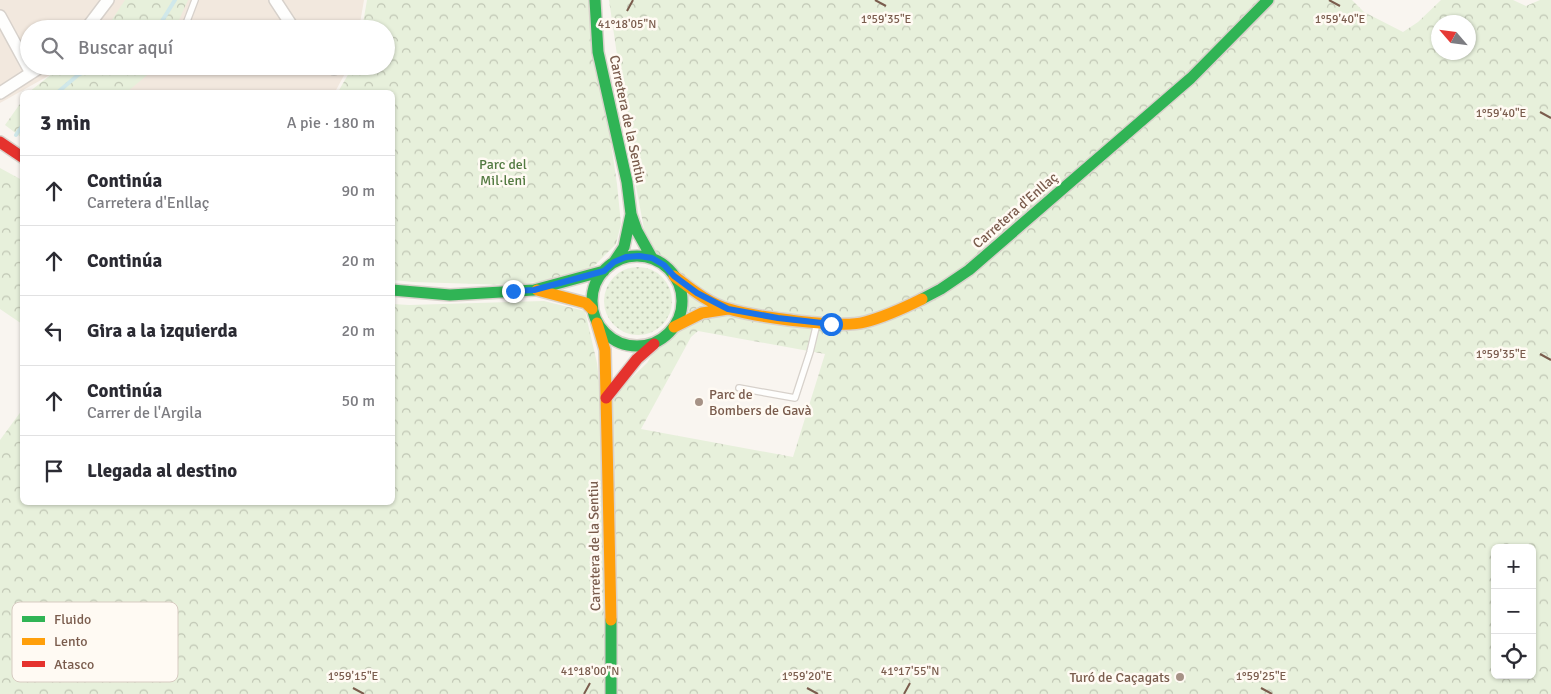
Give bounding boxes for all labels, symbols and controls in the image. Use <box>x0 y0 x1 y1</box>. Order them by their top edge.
text: 1°59'35"E <box>861 12 912 27</box>
text: 1°59'40"E <box>1315 12 1366 27</box>
north arrow <box>1431 15 1476 60</box>
text: 41°18'05"N <box>598 17 656 32</box>
search box <box>20 20 395 75</box>
icon: search <box>38 34 66 62</box>
text: Buscar aquí <box>78 36 173 60</box>
street label: Carretera de la Sentiu <box>606 54 649 185</box>
text: 1°59'40"E <box>1476 106 1527 121</box>
text: 3 min <box>40 110 91 136</box>
text: A pie · 180 m <box>287 113 375 133</box>
park label: Parc del Mil·leni <box>479 156 527 189</box>
text: Continúa <box>87 169 162 193</box>
street label: Carretera d'Enllaç <box>969 169 1062 252</box>
icon: ahead <box>40 177 68 205</box>
text: 90 m <box>341 181 375 201</box>
text: Carretera d'Enllaç <box>87 193 209 213</box>
icon: ahead <box>40 247 68 275</box>
text: Continúa <box>87 249 162 273</box>
text: 20 m <box>341 251 375 271</box>
route end <box>502 280 525 303</box>
route start <box>820 313 843 336</box>
icon: left <box>40 317 68 345</box>
text: Gira a la izquierda <box>87 319 237 343</box>
text: 20 m <box>341 321 375 341</box>
text: 1°59'35"E <box>1476 347 1527 362</box>
text: Continúa <box>87 379 162 403</box>
place label: Parc de Bombers de Gavà <box>709 386 812 419</box>
icon: ahead <box>40 387 68 415</box>
text: 50 m <box>341 391 375 411</box>
marker: Parc de Bombers de Gavà <box>693 396 705 408</box>
text: Carrer de l'Argila <box>87 403 202 423</box>
icon: arrive <box>40 457 68 485</box>
text: Llegada al destino <box>87 459 237 483</box>
street label: Carretera de la Sentiu <box>585 481 604 611</box>
map controls <box>1491 544 1536 679</box>
button: + <box>1491 544 1536 589</box>
button: − <box>1491 589 1536 634</box>
legend <box>12 602 178 682</box>
text: Fluido <box>54 611 91 628</box>
text: Lento <box>54 633 88 650</box>
button: locate <box>1491 634 1536 679</box>
text: Atasco <box>54 656 94 673</box>
text: 41°18'00"N <box>561 664 619 679</box>
text: 41°17'55"N <box>881 664 939 679</box>
text: 1°59'15"E <box>328 669 379 684</box>
text: 1°59'20"E <box>782 669 833 684</box>
place label: Turó de Caçagats <box>1069 669 1170 686</box>
text: 1°59'25"E <box>1236 669 1287 684</box>
marker: Turó de Caçagats <box>1174 671 1186 683</box>

